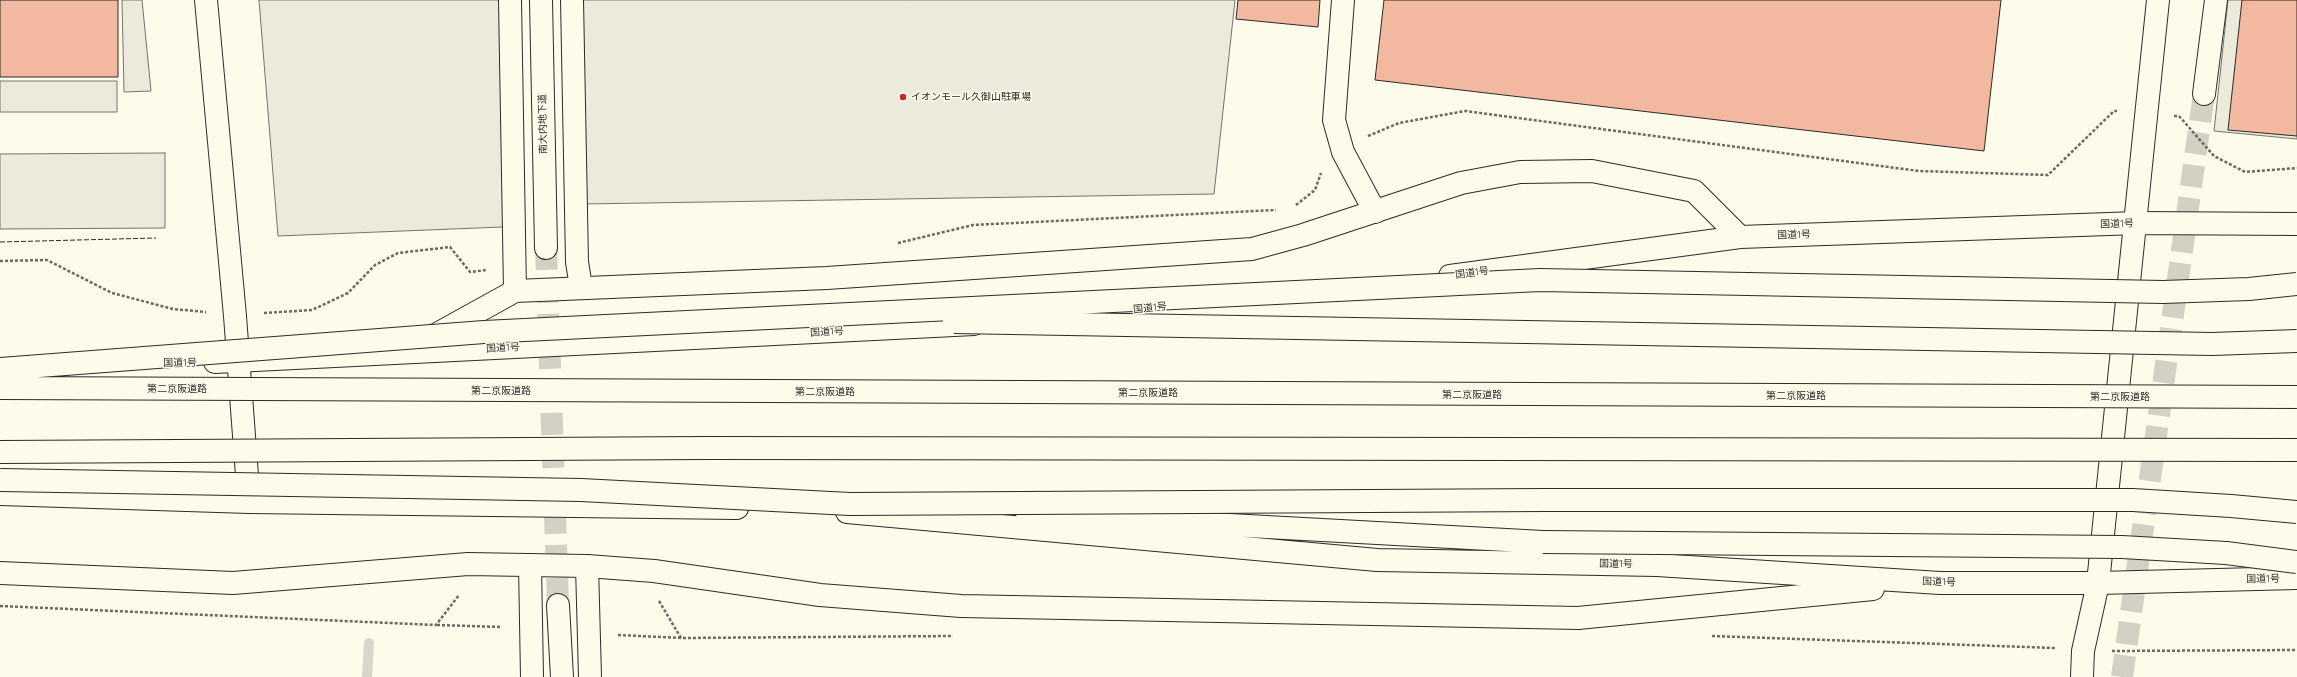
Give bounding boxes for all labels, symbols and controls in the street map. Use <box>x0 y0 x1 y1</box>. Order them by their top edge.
place label: イオンモール久御山駐車場 <box>911 91 1031 103</box>
marker: イオンモール久御山駐車場 <box>898 92 908 102</box>
street label: 南大内地下道 <box>536 94 550 154</box>
street label: 国道1号 <box>2100 217 2134 231</box>
street label: 国道1号 <box>1777 228 1811 242</box>
street label: 国道1号 <box>1454 265 1490 281</box>
street label: 国道1号 <box>1133 300 1167 316</box>
street label: 国道1号 <box>810 325 844 339</box>
street label: 国道1号 <box>486 341 520 355</box>
street label: 国道1号 <box>163 357 197 369</box>
street label: 第二京阪道路 <box>147 383 207 395</box>
street label: 第二京阪道路 <box>471 385 531 397</box>
street label: 第二京阪道路 <box>795 386 855 398</box>
street label: 第二京阪道路 <box>1118 387 1178 399</box>
street label: 第二京阪道路 <box>1442 389 1502 401</box>
street label: 第二京阪道路 <box>1766 390 1826 402</box>
street label: 第二京阪道路 <box>2090 391 2150 403</box>
street label: 国道1号 <box>1599 558 1633 570</box>
street label: 国道1号 <box>2246 573 2280 585</box>
street label: 国道1号 <box>1922 575 1956 589</box>

